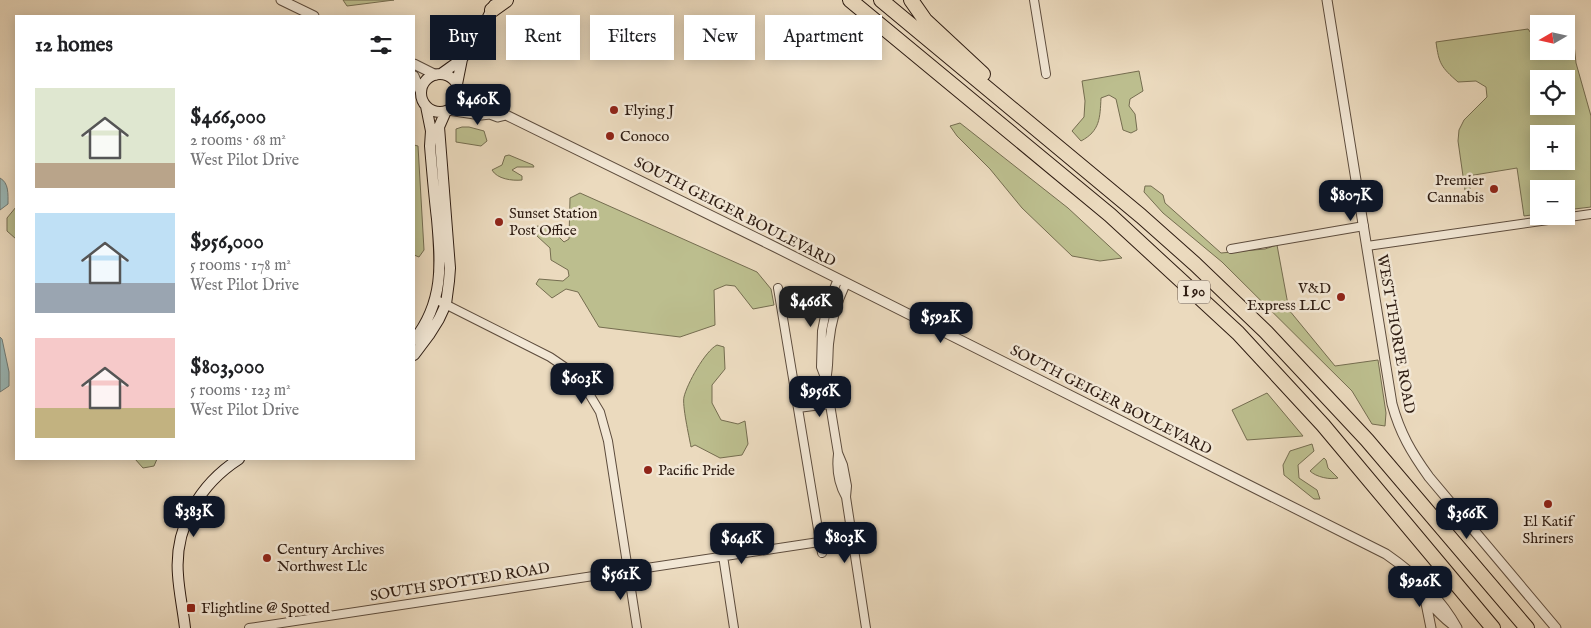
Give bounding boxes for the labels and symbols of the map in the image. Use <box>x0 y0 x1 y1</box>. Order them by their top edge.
north arrow <box>1530 15 1575 60</box>
pin: $460K <box>443 84 513 126</box>
place label: Flying J <box>624 101 674 120</box>
marker: Flying J <box>608 104 620 116</box>
place label: Conoco <box>620 127 669 146</box>
marker: Conoco <box>604 130 616 142</box>
street label: SOUTH GEIGER BOULEVARD <box>631 153 839 271</box>
place label: Premier Cannabis <box>1427 171 1484 207</box>
pin: $807K <box>1316 180 1386 222</box>
marker: Premier Cannabis <box>1488 183 1500 195</box>
place label: Sunset Station Post Office <box>509 204 597 240</box>
marker: Sunset Station Post Office <box>493 216 505 228</box>
street label: WEST THORPE ROAD <box>1373 253 1419 415</box>
place label: V&D Express LLC <box>1247 279 1331 315</box>
road number: I 90 <box>1178 280 1210 304</box>
pin: $466K <box>776 286 846 328</box>
marker: V&D Express LLC <box>1335 291 1347 303</box>
pin: $592K <box>906 302 976 344</box>
street label: SOUTH GEIGER BOULEVARD <box>1007 341 1215 459</box>
pin: $603K <box>547 362 617 405</box>
pin: $956K <box>785 376 855 418</box>
place label: Pacific Pride <box>658 461 735 480</box>
marker: Pacific Pride <box>642 464 654 476</box>
pin: $383K <box>159 496 229 538</box>
pin: $366K <box>1432 498 1502 540</box>
marker: El Katif Shriners <box>1542 498 1554 510</box>
place label: El Katif Shriners <box>1523 512 1575 548</box>
pin: $646K <box>707 522 777 565</box>
pin: $803K <box>810 522 880 564</box>
place label: Century Archives Northwest Llc <box>277 540 384 576</box>
marker: Century Archives Northwest Llc <box>261 552 273 564</box>
street label: SOUTH SPOTTED ROAD <box>369 558 551 606</box>
pin: $561K <box>586 558 656 601</box>
pin: $926K <box>1385 566 1455 608</box>
place label: Flightline @ Spotted <box>201 599 331 618</box>
marker: Flightline @ Spotted <box>185 602 197 614</box>

